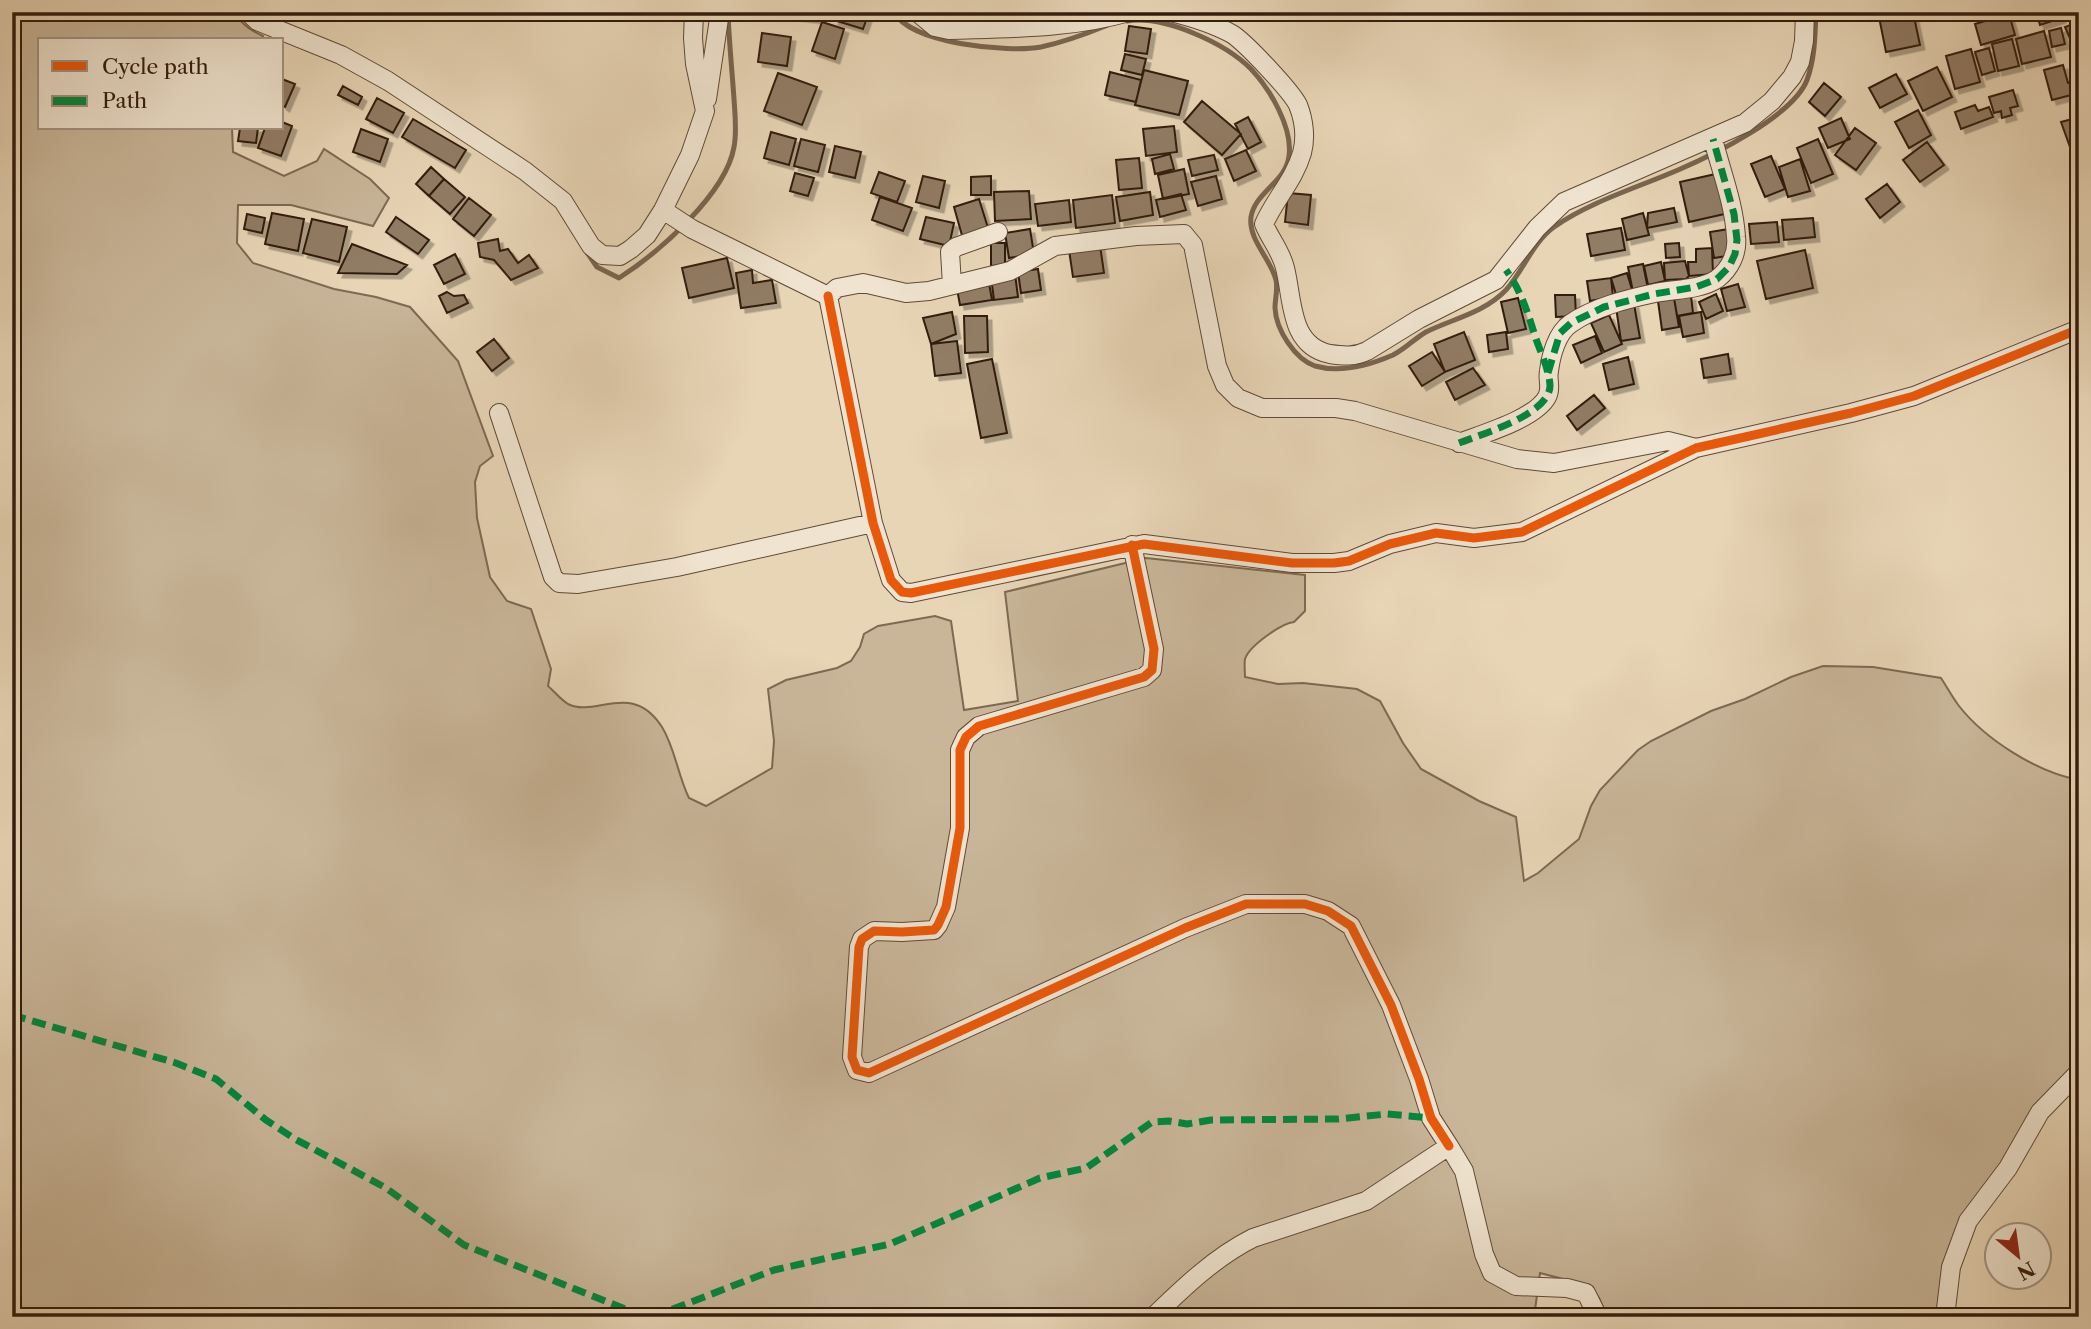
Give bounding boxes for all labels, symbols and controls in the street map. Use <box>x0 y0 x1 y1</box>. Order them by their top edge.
legend <box>38 38 284 130</box>
text: Cycle path <box>102 54 209 79</box>
text: Path <box>102 88 147 113</box>
north arrow <box>1982 1220 2052 1290</box>
text: N <box>2013 1256 2039 1284</box>

